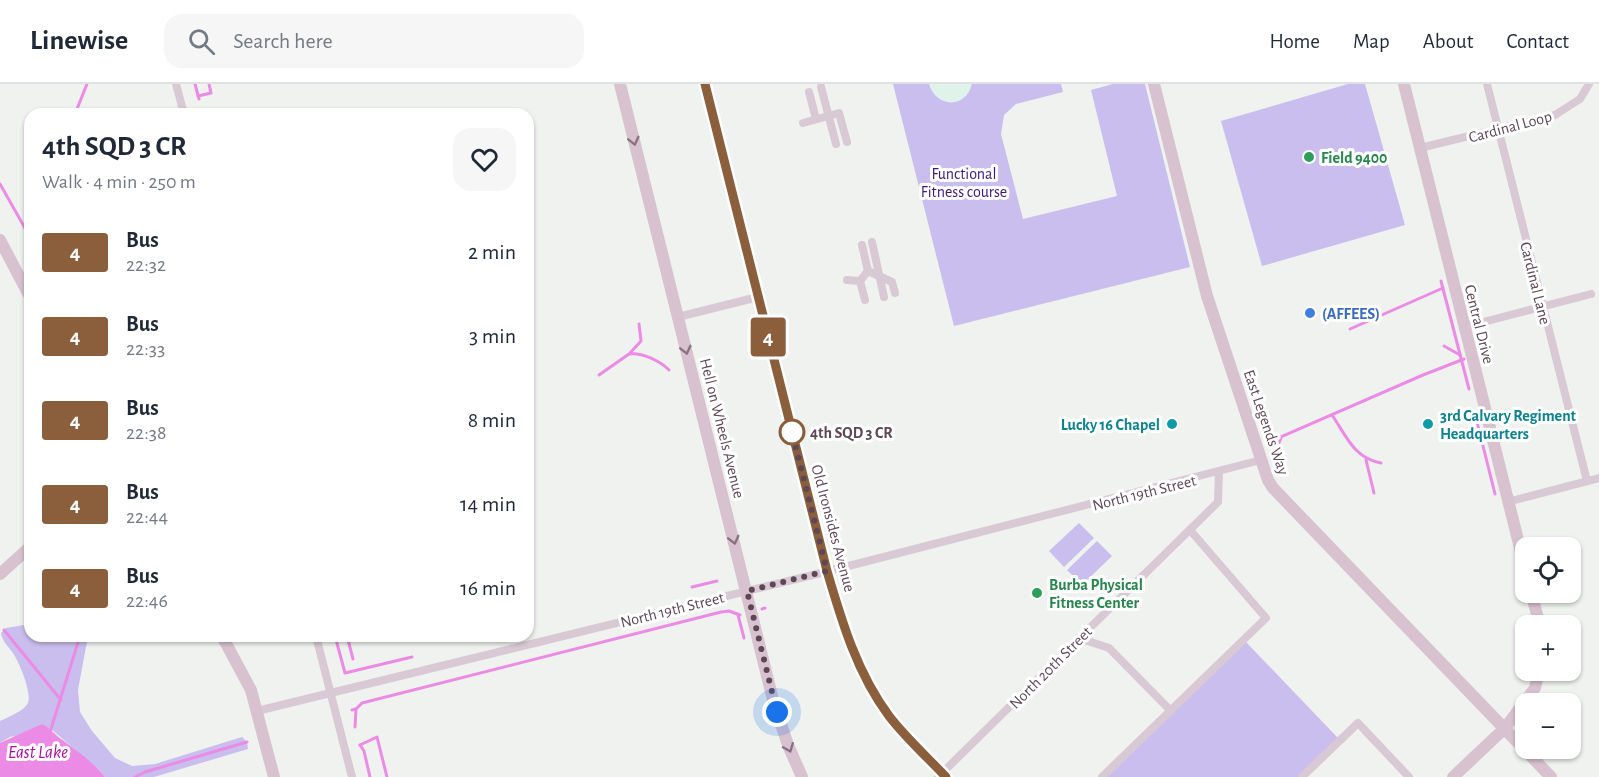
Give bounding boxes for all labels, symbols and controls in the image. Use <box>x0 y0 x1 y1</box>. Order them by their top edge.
search box <box>164 14 584 68</box>
icon: search <box>185 25 218 58</box>
text: Linewise <box>30 27 128 55</box>
text: Search here <box>233 30 333 52</box>
text: Home <box>1269 31 1320 52</box>
text: Map <box>1353 31 1390 52</box>
text: About <box>1423 31 1473 52</box>
text: Contact <box>1506 31 1569 52</box>
street label: Cardinal Loop <box>1467 108 1554 146</box>
button: heart <box>453 128 516 191</box>
text: 4th SQD 3 CR <box>42 133 187 161</box>
one-way arrow <box>627 135 639 146</box>
marker: Field 9400 <box>1302 150 1316 164</box>
place label: Field 9400 <box>1321 150 1387 166</box>
park label: Functional Fitness course <box>921 166 1007 200</box>
text: Walk · 4 min · 250 m <box>42 172 196 192</box>
text: Bus <box>126 229 159 251</box>
street label: Cardinal Lane <box>1517 240 1553 326</box>
text: 2 min <box>468 241 516 263</box>
text: 4 <box>70 242 80 263</box>
text: 22:32 <box>126 255 166 275</box>
street label: Central Drive <box>1461 283 1497 365</box>
marker: (AFFEES) <box>1303 306 1317 320</box>
place label: (AFFEES) <box>1322 306 1380 322</box>
text: Bus <box>126 313 159 335</box>
line badge: 4 <box>748 318 788 356</box>
text: 3 min <box>469 325 516 347</box>
text: 4 <box>70 326 80 347</box>
text: 4 <box>763 327 773 348</box>
text: 22:33 <box>126 339 165 359</box>
one-way arrow <box>679 345 692 355</box>
street label: Hell on Wheels Avenue <box>697 357 747 500</box>
street label: East Legends Way <box>1240 368 1292 477</box>
text: Bus <box>126 397 159 419</box>
place label: 3rd Calvary Regiment Headquarters <box>1440 408 1577 442</box>
text: 8 min <box>468 409 516 431</box>
text: 4 <box>70 410 80 431</box>
place label: Lucky 16 Chapel <box>1061 417 1160 434</box>
marker: Lucky 16 Chapel <box>1165 417 1179 431</box>
marker: 3rd Calvary Regiment Headquarters <box>1421 417 1435 431</box>
marker: 4th SQD 3 CR <box>779 419 805 445</box>
text: 22:38 <box>126 423 167 443</box>
place label: 4th SQD 3 CR <box>810 425 893 442</box>
street label: Old Ironsides Avenue <box>808 463 858 594</box>
street label: North 19th Street <box>1091 472 1198 514</box>
text: Bus <box>126 481 159 503</box>
text: 14 min <box>460 493 516 515</box>
text: 4 <box>70 494 80 515</box>
text: 22:44 <box>126 507 168 527</box>
one-way arrow <box>726 534 739 544</box>
map controls <box>1515 537 1581 759</box>
button: locate <box>1515 537 1581 603</box>
text: Bus <box>126 565 159 587</box>
text: 16 min <box>460 577 516 599</box>
place label: Burba Physical Fitness Center <box>1049 577 1143 611</box>
text: 4 <box>70 578 80 599</box>
marker: Burba Physical Fitness Center <box>1030 586 1044 600</box>
street label: North 19th Street <box>619 589 726 631</box>
text: 22:46 <box>126 591 168 611</box>
button: + <box>1515 615 1581 681</box>
street label: North 20th Street <box>1007 624 1095 712</box>
button: − <box>1515 693 1581 759</box>
your location <box>762 697 792 727</box>
one-way arrow <box>782 742 794 753</box>
water label: East Lake <box>8 744 68 762</box>

